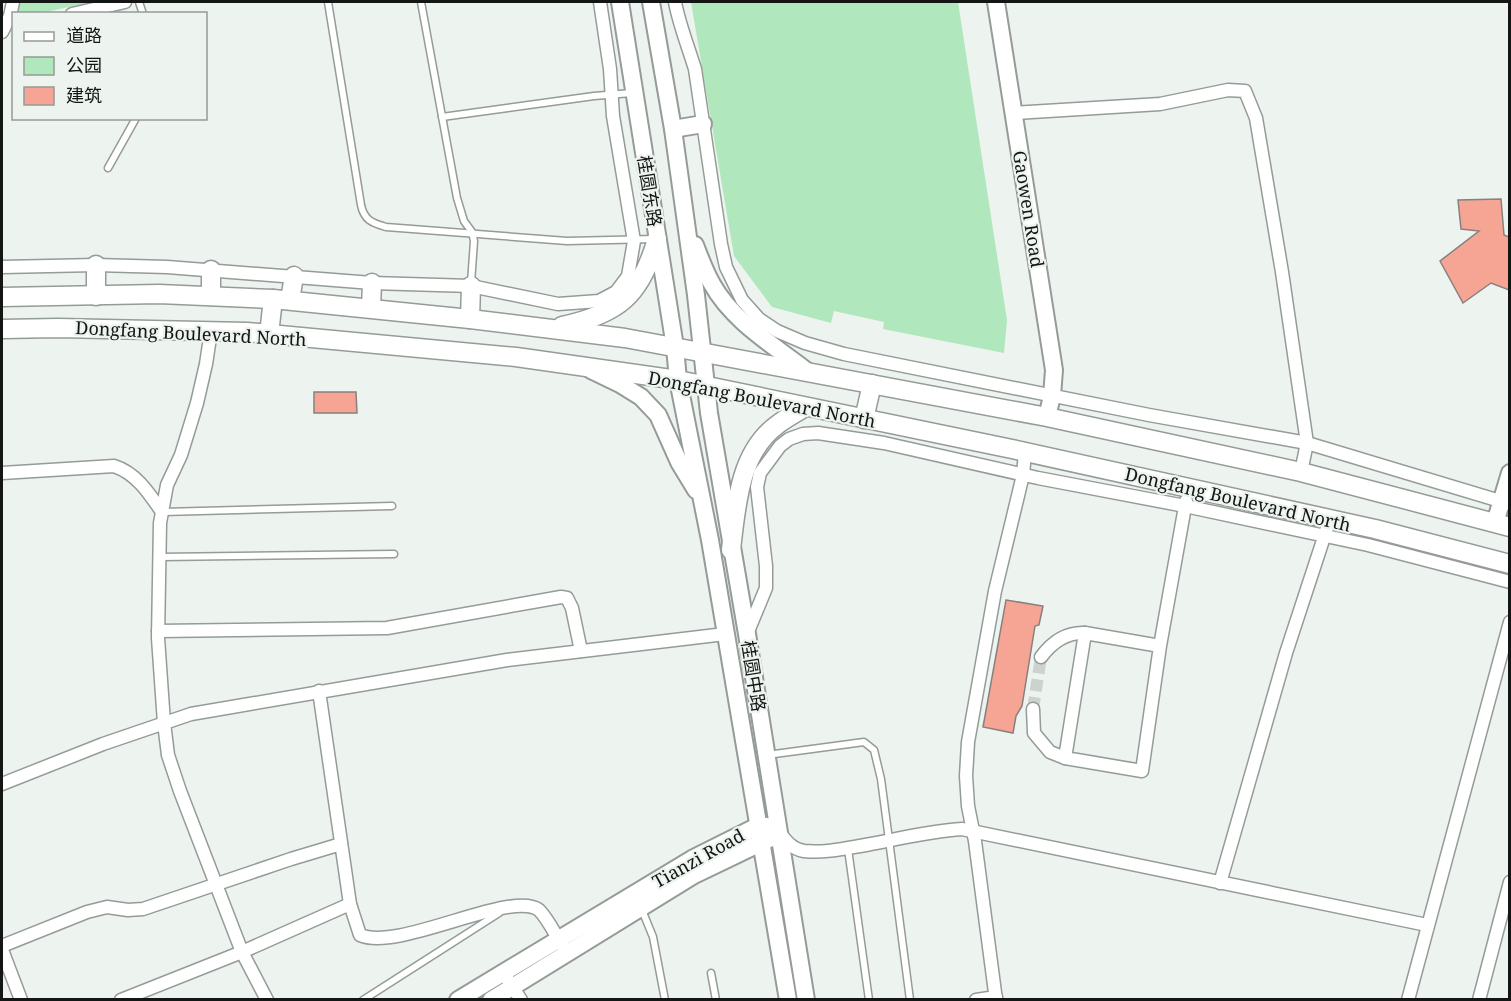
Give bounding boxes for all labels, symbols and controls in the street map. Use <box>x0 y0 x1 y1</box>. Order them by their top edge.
legend <box>12 12 207 120</box>
text: 道路 <box>66 23 102 47</box>
text: 公园 <box>66 53 102 77</box>
text: 建筑 <box>66 83 102 107</box>
street label: Gaowen Road <box>1008 149 1050 269</box>
street label: 桂圆东路 <box>633 154 667 228</box>
street label: Dongfang Boulevard North <box>75 315 307 351</box>
street label: Dongfang Boulevard North <box>646 365 878 433</box>
street label: Dongfang Boulevard North <box>1123 461 1353 537</box>
street label: 桂圆中路 <box>737 639 771 713</box>
street label: Tianzi Road <box>648 823 748 893</box>

